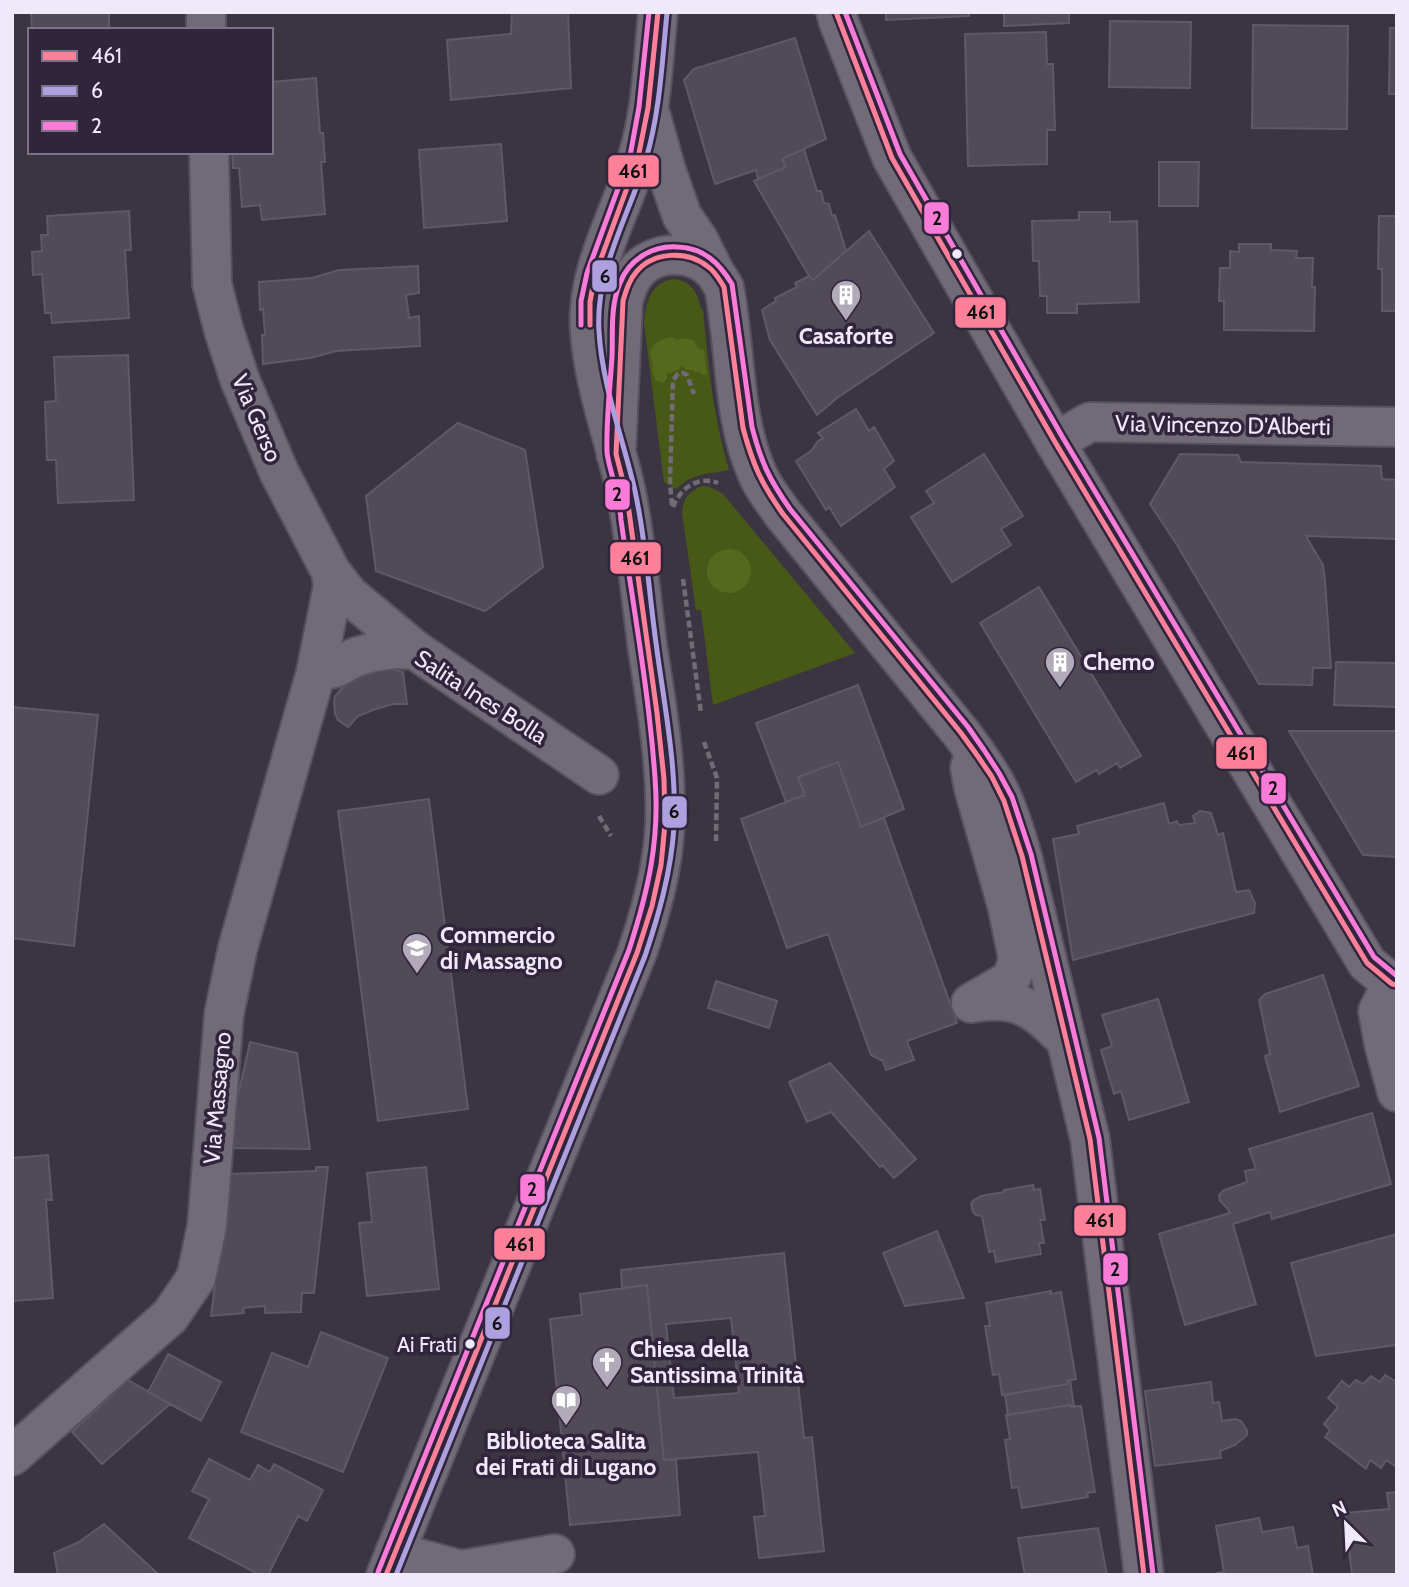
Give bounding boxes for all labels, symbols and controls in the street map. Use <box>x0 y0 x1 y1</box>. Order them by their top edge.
legend <box>28 28 273 154</box>
text: 461 <box>91 43 122 68</box>
text: 6 <box>91 78 103 103</box>
text: 2 <box>91 113 102 138</box>
line badge: 461 <box>607 154 660 188</box>
text: 461 <box>618 160 648 183</box>
line badge: 2 <box>923 201 950 235</box>
text: 2 <box>932 207 942 230</box>
unlabelled marker <box>950 247 964 261</box>
line badge: 6 <box>591 259 618 293</box>
text: 6 <box>600 265 610 288</box>
building icon: Casaforte <box>829 278 863 322</box>
line badge: 461 <box>954 296 1007 329</box>
text: 461 <box>966 301 996 324</box>
place label: Casaforte <box>799 322 893 350</box>
street label: Via Gerso <box>226 370 288 466</box>
street label: Via Vincenzo D'Alberti <box>1115 409 1331 441</box>
line badge: 2 <box>604 478 631 511</box>
text: 2 <box>612 483 622 506</box>
line badge: 461 <box>609 541 662 575</box>
text: 461 <box>620 547 650 570</box>
street label: Salita Ines Bolla <box>410 644 552 750</box>
building icon: Chemo <box>1043 645 1077 689</box>
place label: Chemo <box>1083 648 1155 676</box>
line badge: 461 <box>1215 736 1268 770</box>
text: 461 <box>1226 742 1256 765</box>
line badge: 2 <box>1260 772 1287 805</box>
text: 2 <box>1268 777 1278 800</box>
line badge: 6 <box>661 795 688 829</box>
text: 6 <box>669 800 679 823</box>
place label: Commercio di Massagno <box>440 921 563 975</box>
school or university icon: Commercio di Massagno <box>400 931 434 975</box>
street label: Via Massagno <box>197 1031 237 1165</box>
line badge: 2 <box>519 1173 546 1206</box>
text: 2 <box>527 1178 537 1201</box>
line badge: 461 <box>1073 1204 1127 1237</box>
text: 461 <box>1085 1209 1115 1232</box>
line badge: 461 <box>493 1227 546 1261</box>
text: 461 <box>505 1233 535 1256</box>
line badge: 2 <box>1102 1252 1129 1286</box>
text: 2 <box>1110 1258 1120 1281</box>
line badge: 6 <box>484 1306 511 1340</box>
text: 6 <box>492 1312 502 1335</box>
place label: Ai Frati <box>397 1332 457 1357</box>
place label: Chiesa della Santissima Trinità <box>630 1335 804 1389</box>
marker: Ai Frati <box>463 1337 477 1351</box>
church icon: Chiesa della Santissima Trinità <box>590 1345 624 1389</box>
library icon: Biblioteca Salita dei Frati di Lugano <box>549 1383 583 1427</box>
place label: Biblioteca Salita dei Frati di Lugano <box>476 1427 656 1481</box>
north arrow <box>1311 1489 1381 1559</box>
text: N <box>1328 1496 1350 1522</box>

